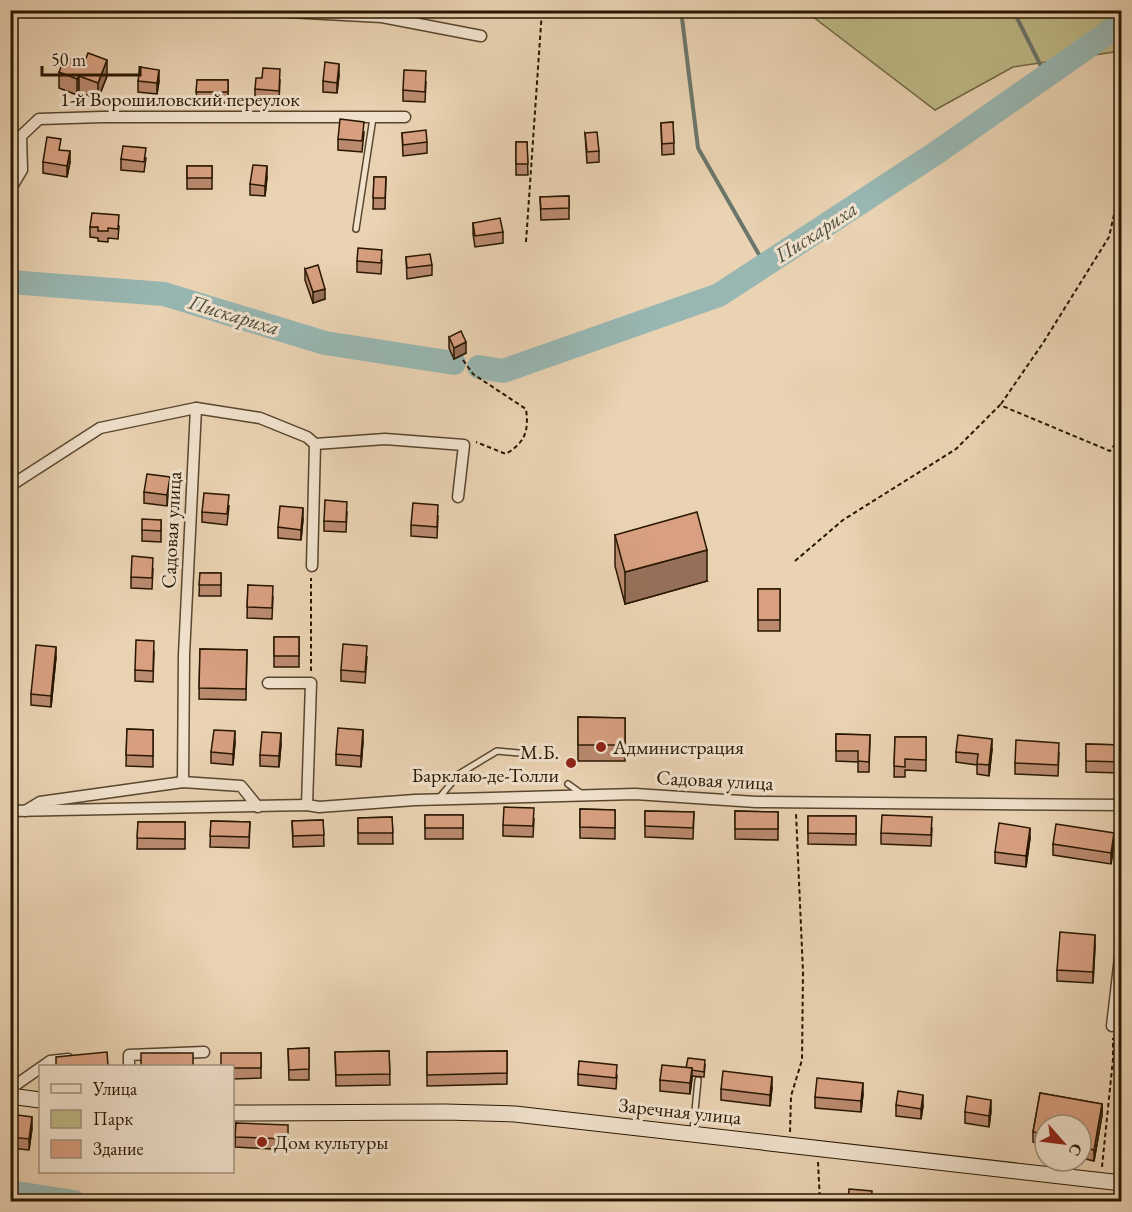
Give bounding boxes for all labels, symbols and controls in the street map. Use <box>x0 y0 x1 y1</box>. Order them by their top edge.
scale bar <box>42 39 140 77</box>
text: 50 m <box>51 48 86 71</box>
street label: 1-й Ворошиловский переулок <box>60 86 300 112</box>
water label: Пискариха <box>768 195 862 269</box>
water label: Пискариха <box>185 288 283 341</box>
street label: Садовая улица <box>155 471 187 589</box>
place label: Администрация <box>612 734 744 760</box>
place label: М.Б. Барклаю-де-Толли <box>411 739 559 788</box>
marker: Администрация <box>594 740 608 754</box>
marker: М.Б. Барклаю-де-Толли <box>564 756 578 770</box>
street label: Садовая улица <box>656 764 774 796</box>
legend <box>39 1065 234 1173</box>
text: Улица <box>92 1077 138 1100</box>
street label: Заречная улица <box>617 1092 743 1130</box>
text: Парк <box>93 1107 133 1130</box>
north arrow <box>1033 1113 1093 1173</box>
place label: Дом культуры <box>274 1129 388 1155</box>
marker: Дом культуры <box>255 1135 269 1149</box>
text: Здание <box>93 1137 143 1160</box>
text: С <box>1064 1140 1088 1160</box>

